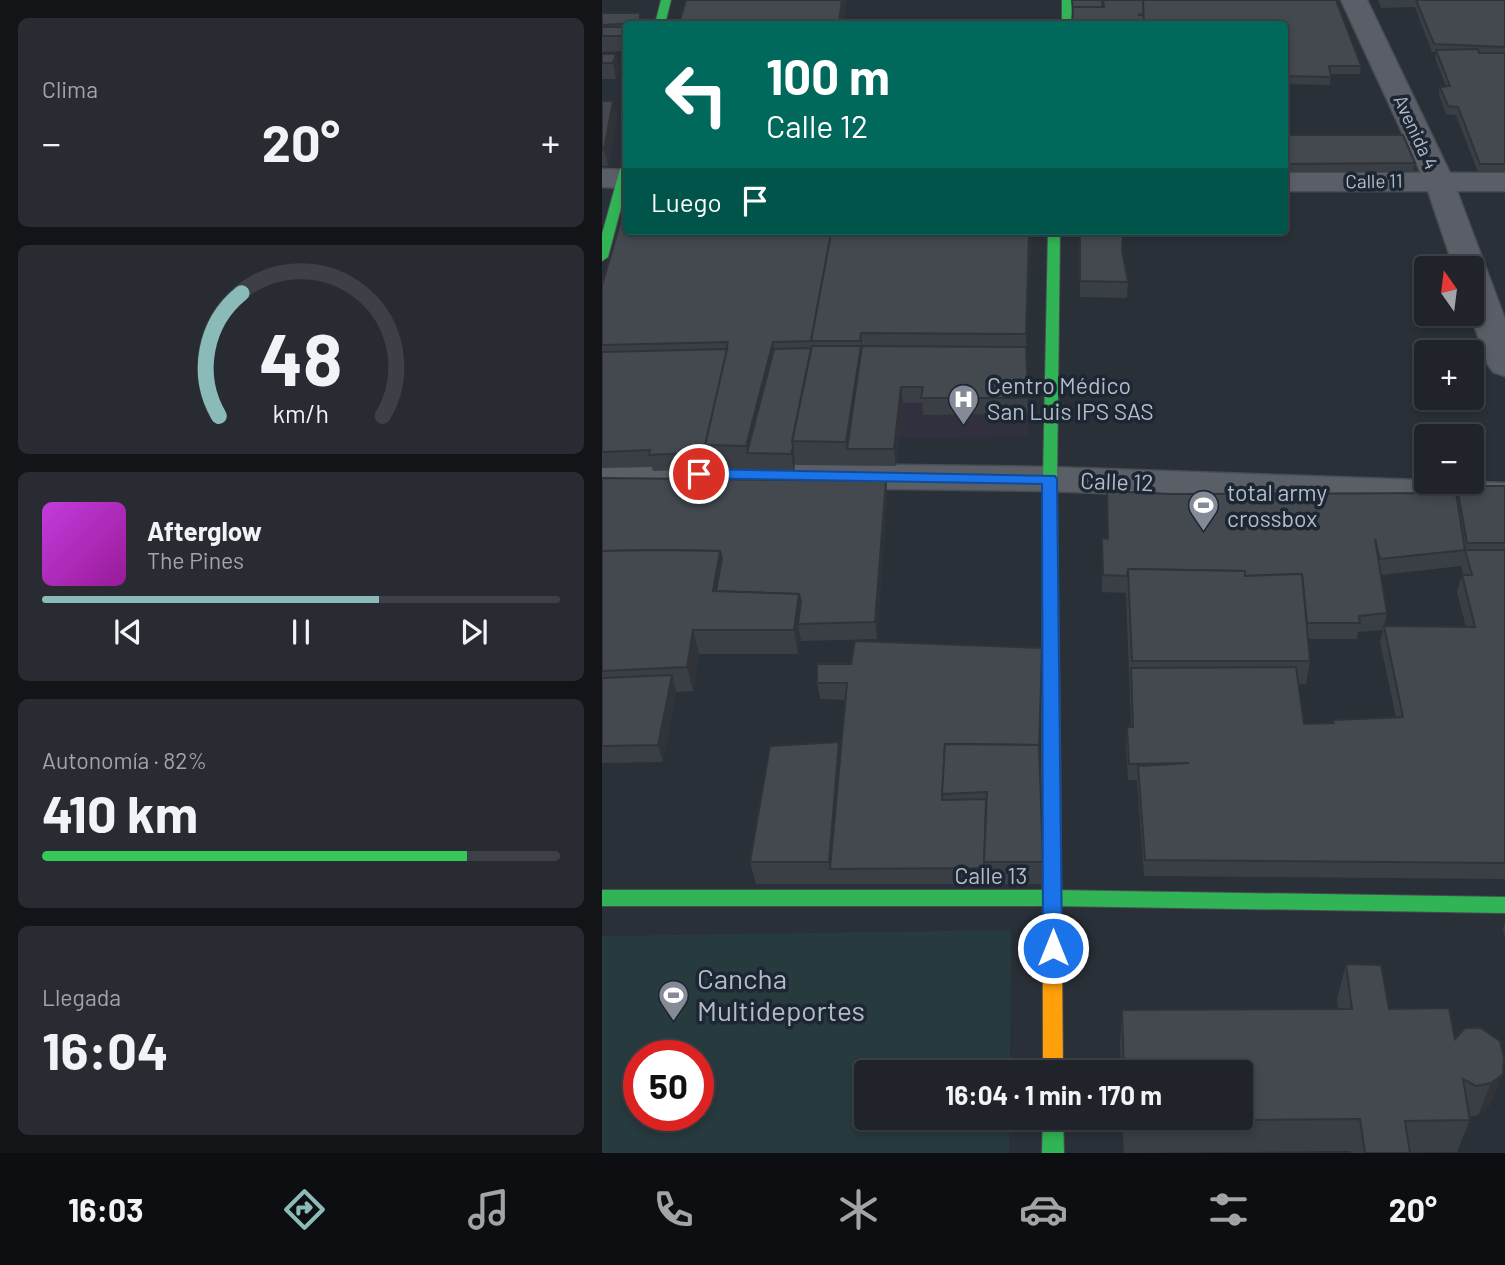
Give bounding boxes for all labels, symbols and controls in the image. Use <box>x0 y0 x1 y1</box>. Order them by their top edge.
text: 100 m <box>766 46 890 105</box>
icon: left <box>651 49 742 140</box>
text: Clima <box>42 75 98 103</box>
street label: Avenida 4 <box>1389 91 1444 173</box>
text: Calle 12 <box>766 106 868 144</box>
text: 20° <box>262 110 340 172</box>
text: − <box>42 119 61 165</box>
text: + <box>541 119 560 165</box>
street label: Calle 11 <box>1345 169 1403 192</box>
icon: arrive <box>736 182 774 220</box>
text: Luego <box>651 186 722 217</box>
north arrow <box>1414 256 1484 326</box>
map controls <box>1414 256 1484 494</box>
text: 48 <box>259 313 343 401</box>
button: + <box>1414 340 1484 410</box>
place label: Centro Médico San Luis IPS SAS <box>987 371 1154 425</box>
hospital icon: Centro Médico San Luis IPS SAS <box>947 382 981 426</box>
text: km/h <box>273 397 329 427</box>
button: − <box>1414 424 1484 494</box>
pin <box>669 444 729 504</box>
icon: arrive <box>680 455 718 493</box>
street label: Calle 12 <box>1080 466 1154 496</box>
place label: total army crossbox <box>1227 478 1327 532</box>
sports icon: total army crossbox <box>1187 489 1221 533</box>
text: Afterglow <box>147 515 262 546</box>
text: The Pines <box>147 546 244 574</box>
icon: previous <box>109 613 147 651</box>
icon: pause <box>282 613 320 651</box>
icon: next <box>455 613 493 651</box>
text: Autonomía · 82% <box>42 746 207 774</box>
text: 410 km <box>42 781 198 843</box>
street label: Calle 13 <box>955 861 1027 889</box>
position arrow <box>1016 911 1090 985</box>
place label: Cancha Multideportes <box>697 961 865 1027</box>
sports icon: Cancha Multideportes <box>657 978 691 1022</box>
text: Llegada <box>42 983 121 1011</box>
text: 16:04 <box>42 1018 168 1080</box>
speed limit sign: 50 <box>623 1040 714 1131</box>
text: 16:04 · 1 min · 170 m <box>945 1079 1162 1110</box>
icon: directions <box>280 1185 329 1234</box>
icon: music <box>464 1185 513 1234</box>
icon: phone <box>649 1185 698 1234</box>
icon: climate <box>834 1185 883 1234</box>
icon: car <box>1019 1185 1068 1234</box>
icon: filters <box>1204 1185 1253 1234</box>
text: 16:03 <box>68 1190 144 1228</box>
text: 20° <box>1389 1190 1437 1228</box>

